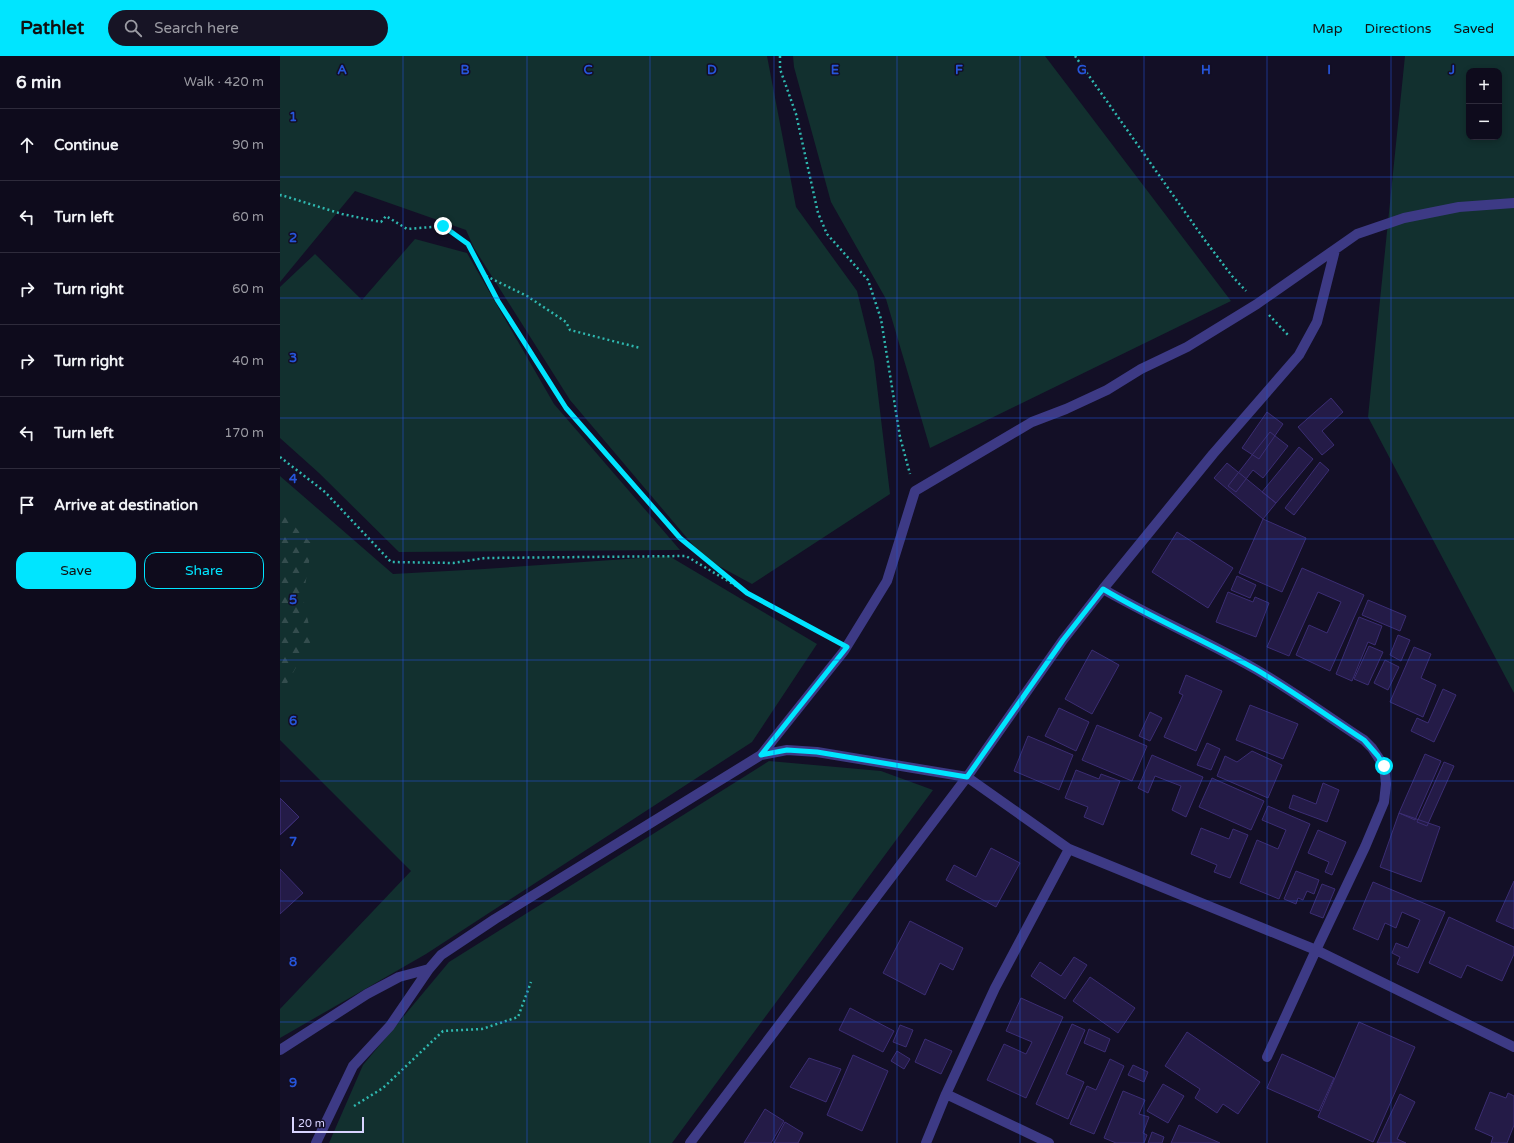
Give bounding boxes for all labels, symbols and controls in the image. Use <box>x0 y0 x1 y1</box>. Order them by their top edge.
search box <box>108 10 388 46</box>
text: Pathlet <box>20 17 84 39</box>
icon: search <box>122 17 144 39</box>
text: Search here <box>154 19 239 37</box>
text: Map <box>1312 20 1343 37</box>
text: Directions <box>1365 20 1432 37</box>
text: Saved <box>1454 20 1494 37</box>
text: A <box>337 62 347 78</box>
text: B <box>460 62 470 78</box>
text: C <box>583 62 593 78</box>
text: D <box>707 62 717 78</box>
text: E <box>831 62 839 78</box>
text: F <box>955 62 963 78</box>
text: G <box>1077 62 1087 78</box>
text: H <box>1201 62 1211 78</box>
text: I <box>1327 62 1331 78</box>
text: J <box>1448 62 1455 78</box>
map controls <box>1466 68 1502 140</box>
button: + <box>1466 68 1502 104</box>
text: 6 min <box>16 72 61 93</box>
text: Walk · 420 m <box>184 74 264 90</box>
button: − <box>1466 104 1502 140</box>
text: 1 <box>289 109 297 125</box>
icon: ahead <box>16 134 38 156</box>
text: Continue <box>54 136 118 154</box>
text: 90 m <box>232 137 264 153</box>
icon: left <box>16 206 38 228</box>
text: Turn left <box>54 208 114 226</box>
text: 60 m <box>232 209 264 225</box>
route end <box>434 217 452 235</box>
text: 2 <box>289 230 297 246</box>
icon: right <box>16 278 38 300</box>
text: Turn right <box>54 280 124 298</box>
text: 60 m <box>232 281 264 297</box>
icon: right <box>16 350 38 372</box>
text: 3 <box>289 350 297 366</box>
text: Turn right <box>54 352 124 370</box>
text: 40 m <box>232 353 264 369</box>
icon: left <box>16 422 38 444</box>
text: Turn left <box>54 424 114 442</box>
text: 170 m <box>224 425 264 441</box>
text: 4 <box>289 471 298 487</box>
icon: arrive <box>16 494 38 516</box>
text: Arrive at destination <box>54 496 198 514</box>
button: Save <box>16 552 136 589</box>
button: Share <box>144 552 264 589</box>
text: 5 <box>289 592 297 608</box>
text: 6 <box>289 713 297 729</box>
route start <box>1375 757 1393 775</box>
text: 7 <box>289 834 297 850</box>
text: 8 <box>289 954 297 970</box>
text: 9 <box>289 1075 297 1091</box>
scale bar <box>292 1115 364 1134</box>
text: 20 m <box>298 1117 325 1130</box>

